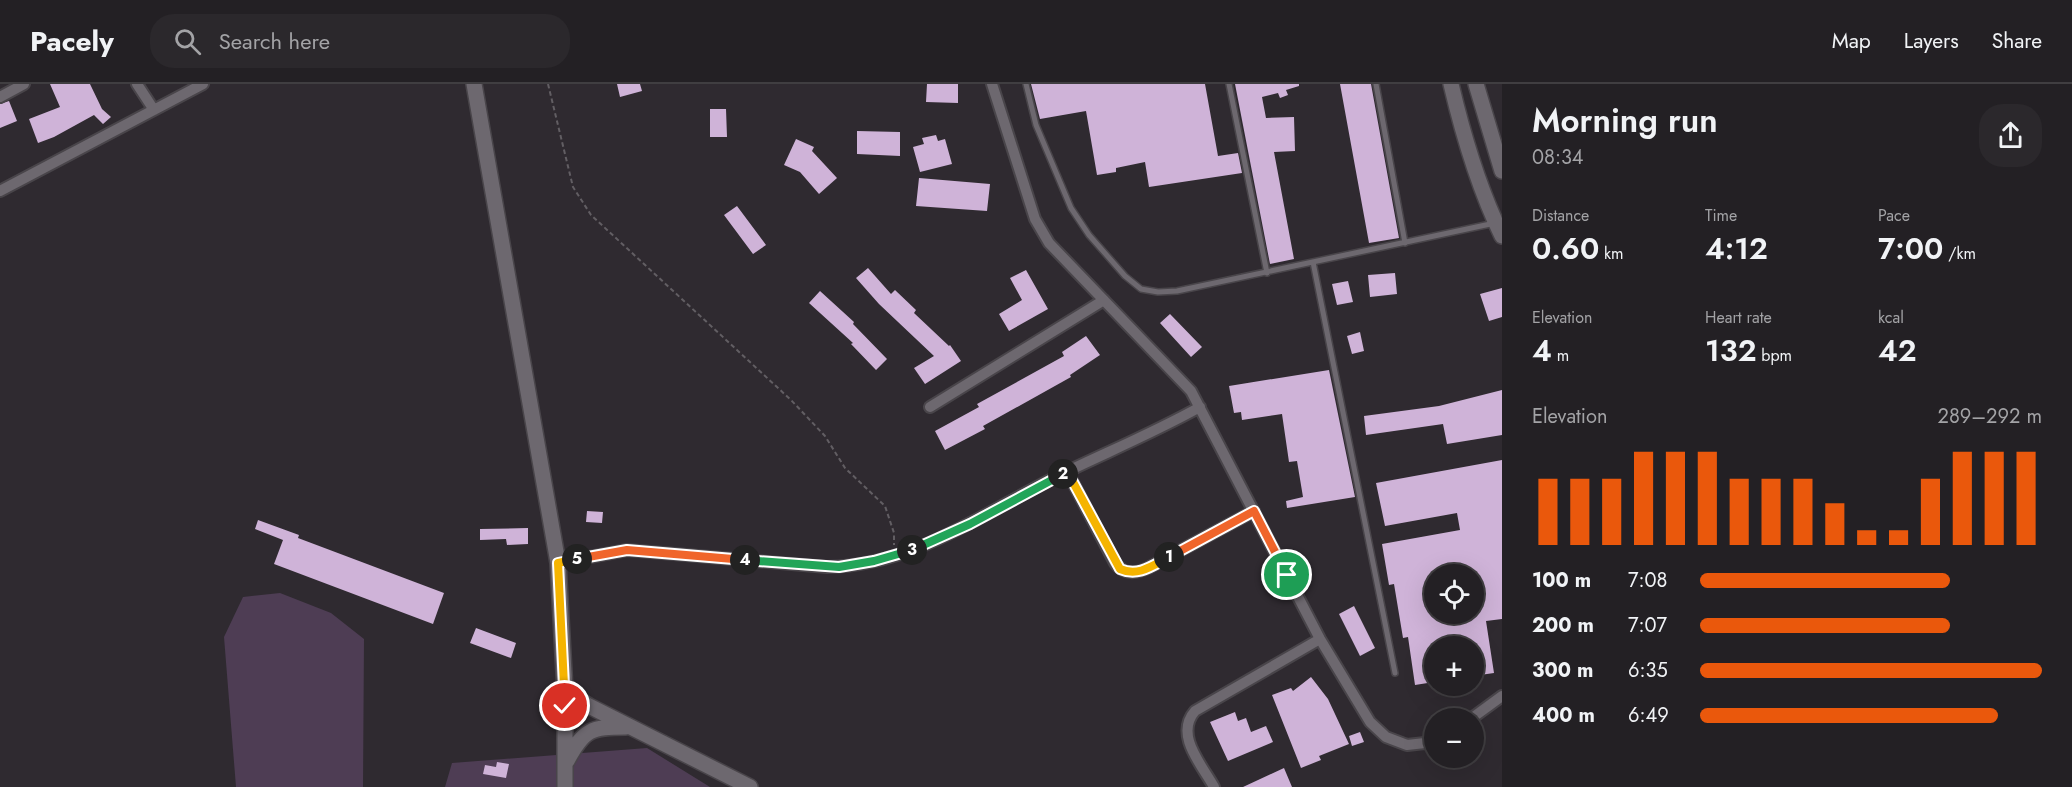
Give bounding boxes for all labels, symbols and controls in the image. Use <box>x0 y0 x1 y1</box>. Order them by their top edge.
search box <box>150 14 570 68</box>
text: Pacely <box>30 21 114 62</box>
icon: search <box>171 25 204 58</box>
text: Search here <box>219 25 330 57</box>
text: Map <box>1832 26 1871 56</box>
text: Layers <box>1904 26 1959 56</box>
text: Share <box>1992 26 2042 56</box>
text: Morning run <box>1532 97 1718 144</box>
button: share <box>1979 104 2042 167</box>
text: 08:34 <box>1532 143 1584 172</box>
text: Distance <box>1532 204 1589 227</box>
text: Time <box>1705 204 1737 227</box>
text: Pace <box>1878 204 1910 227</box>
text: 0.60 <box>1532 227 1599 270</box>
text: 4:12 <box>1705 227 1768 270</box>
text: 7:00 <box>1878 227 1943 270</box>
text: km <box>1599 242 1624 265</box>
text: /km <box>1943 242 1976 265</box>
text: Elevation <box>1532 306 1592 329</box>
text: Heart rate <box>1705 306 1772 329</box>
text: kcal <box>1878 306 1904 329</box>
text: 4 <box>1532 329 1552 372</box>
text: 132 <box>1705 329 1757 372</box>
text: 42 <box>1878 329 1917 372</box>
text: m <box>1552 344 1569 367</box>
text: bpm <box>1757 344 1792 367</box>
text: Elevation <box>1532 402 1607 431</box>
text: 289–292 m <box>1938 402 2042 431</box>
pin: 2 <box>1048 459 1078 489</box>
text: 2 <box>1058 462 1068 485</box>
pin: 3 <box>897 535 927 565</box>
text: 3 <box>907 538 917 561</box>
pin: 1 <box>1154 542 1184 572</box>
pin: 5 <box>562 544 592 574</box>
pin: 4 <box>730 545 760 575</box>
text: 1 <box>1165 545 1173 568</box>
text: 5 <box>572 547 582 570</box>
text: 4 <box>739 548 751 571</box>
pin <box>1261 549 1312 600</box>
icon: arrive <box>1270 558 1303 591</box>
map controls <box>1424 564 1484 768</box>
button: locate <box>1424 564 1484 624</box>
text: 100 m <box>1532 566 1591 595</box>
text: 7:08 <box>1628 566 1667 595</box>
text: 200 m <box>1532 611 1594 640</box>
text: 7:07 <box>1628 611 1667 640</box>
button: + <box>1424 636 1484 696</box>
text: 300 m <box>1532 656 1593 685</box>
text: 6:35 <box>1628 656 1668 685</box>
pin <box>539 680 590 731</box>
icon: check <box>548 689 581 722</box>
text: 400 m <box>1532 701 1595 730</box>
text: 6:49 <box>1628 701 1669 730</box>
button: − <box>1424 708 1484 768</box>

